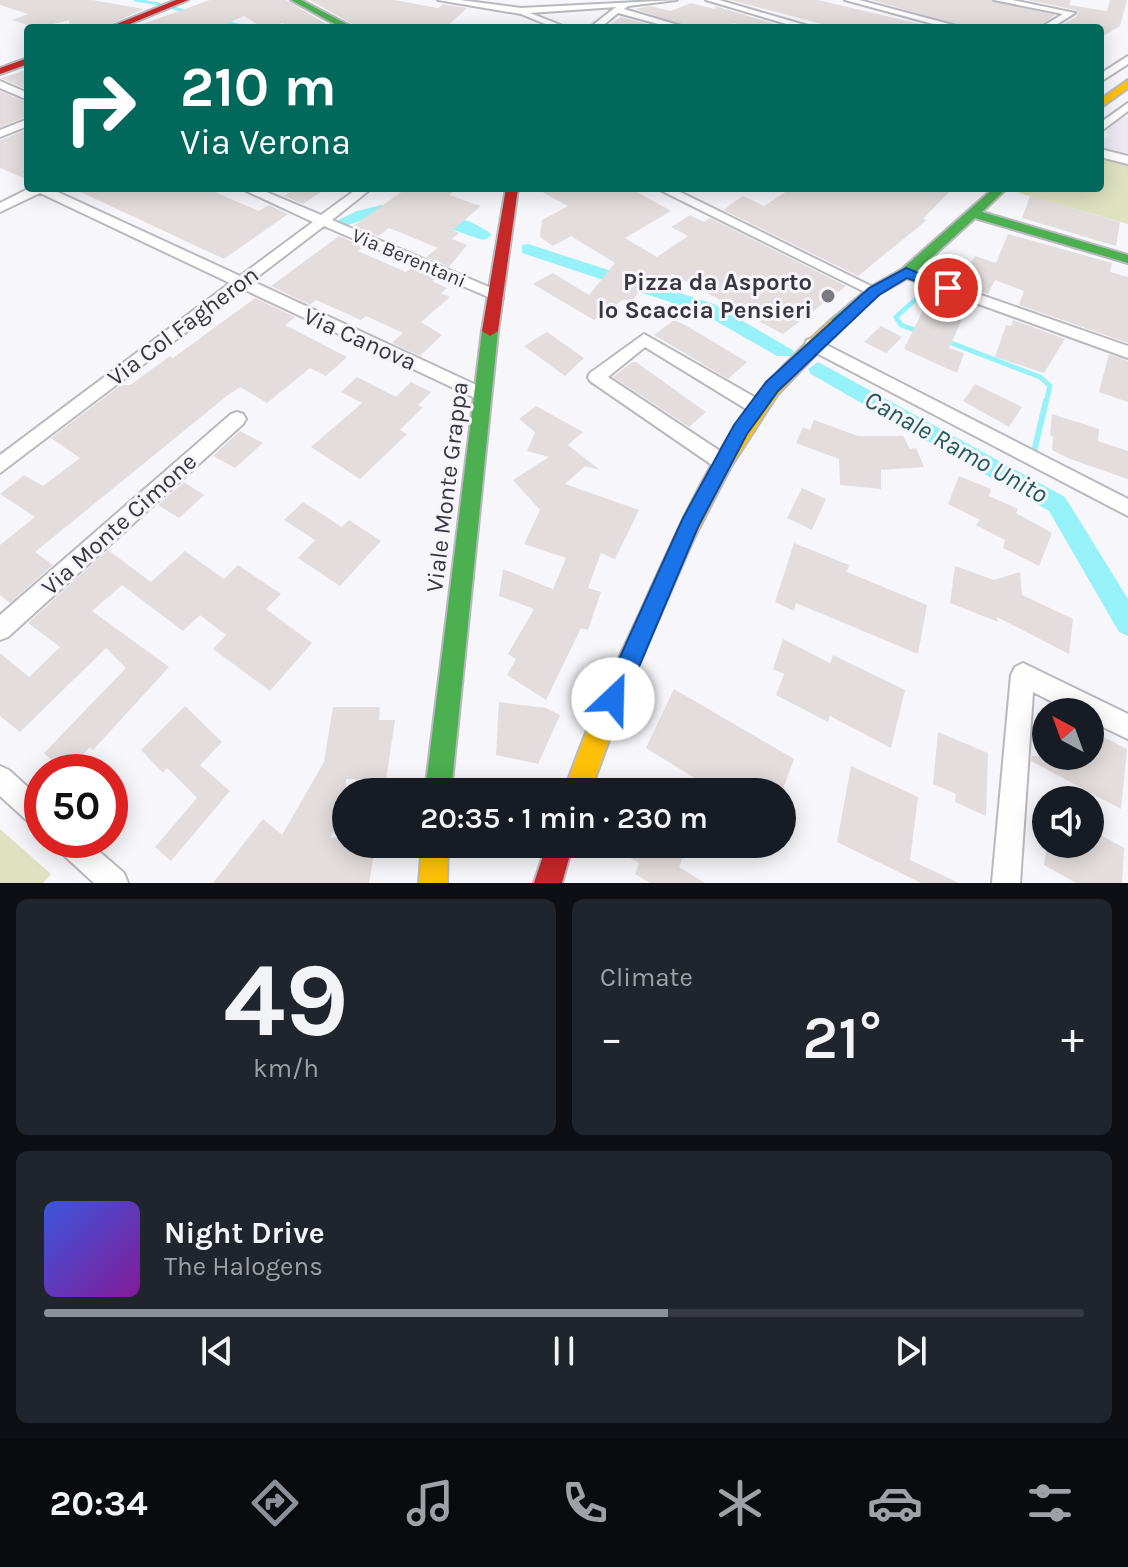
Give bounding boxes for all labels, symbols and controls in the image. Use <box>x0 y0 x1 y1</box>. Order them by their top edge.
text: 210 m <box>180 54 337 119</box>
icon: right <box>48 56 152 160</box>
text: Via Verona <box>180 121 351 163</box>
street label: Via Berentani <box>348 224 470 292</box>
pin <box>914 254 982 322</box>
street label: Via Col Fagheron <box>102 260 264 392</box>
icon: arrive <box>926 266 970 310</box>
place label: Pizza da Asporto lo Scaccia Pensieri <box>597 268 812 324</box>
marker: Pizza da Asporto lo Scaccia Pensieri <box>819 287 837 305</box>
street label: Via Canova <box>299 302 421 376</box>
street label: Viale Monte Grappa <box>420 380 474 594</box>
water label: Canale Ramo Unito <box>859 384 1053 510</box>
street label: Via Monte Cimone <box>36 447 202 601</box>
position arrow <box>571 657 655 741</box>
north arrow <box>1032 698 1104 770</box>
map controls <box>1032 698 1104 858</box>
speed limit sign: 50 <box>24 754 128 858</box>
button: sound <box>1032 786 1104 858</box>
text: 20:35 · 1 min · 230 m <box>420 800 708 836</box>
text: 49 <box>223 940 349 1061</box>
text: Climate <box>600 962 693 993</box>
text: 21° <box>802 1003 882 1073</box>
text: − <box>600 1013 623 1064</box>
text: + <box>1061 1013 1084 1064</box>
text: km/h <box>253 1053 319 1084</box>
text: Night Drive <box>164 1215 325 1251</box>
text: The Halogens <box>164 1251 323 1282</box>
icon: previous <box>195 1329 239 1373</box>
icon: pause <box>542 1329 586 1373</box>
icon: next <box>889 1329 933 1373</box>
icon: directions <box>247 1475 303 1531</box>
icon: music <box>402 1475 458 1531</box>
icon: phone <box>557 1475 613 1531</box>
icon: climate <box>712 1475 768 1531</box>
icon: car <box>867 1475 923 1531</box>
icon: filters <box>1022 1475 1078 1531</box>
text: 20:34 <box>50 1482 148 1524</box>

